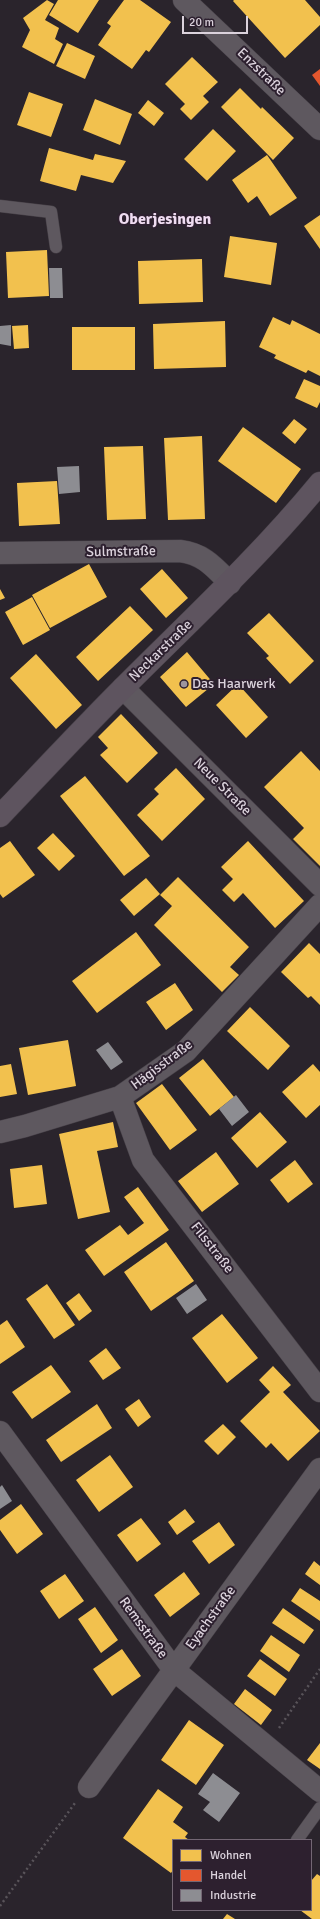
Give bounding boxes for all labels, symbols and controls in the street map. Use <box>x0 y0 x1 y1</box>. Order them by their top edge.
scale bar <box>184 8 250 34</box>
text: 20 m <box>189 15 214 30</box>
street label: Enzstraße <box>233 45 289 99</box>
district label: Oberjesingen <box>119 210 211 230</box>
street label: Sulmstraße <box>86 543 156 561</box>
street label: Neckarstraße <box>126 617 196 685</box>
place label: Das Haarwerk <box>192 676 275 692</box>
marker: Das Haarwerk <box>179 679 189 689</box>
street label: Neue Straße <box>190 755 254 819</box>
street label: Hägisstraße <box>128 1036 196 1094</box>
street label: Filsstraße <box>187 1219 237 1277</box>
street label: Eyachstraße <box>182 1583 240 1653</box>
street label: Remsstraße <box>115 1594 171 1662</box>
legend <box>172 1839 312 1911</box>
text: Wohnen <box>210 1848 252 1863</box>
text: Handel <box>210 1868 247 1883</box>
text: Industrie <box>210 1888 256 1903</box>

